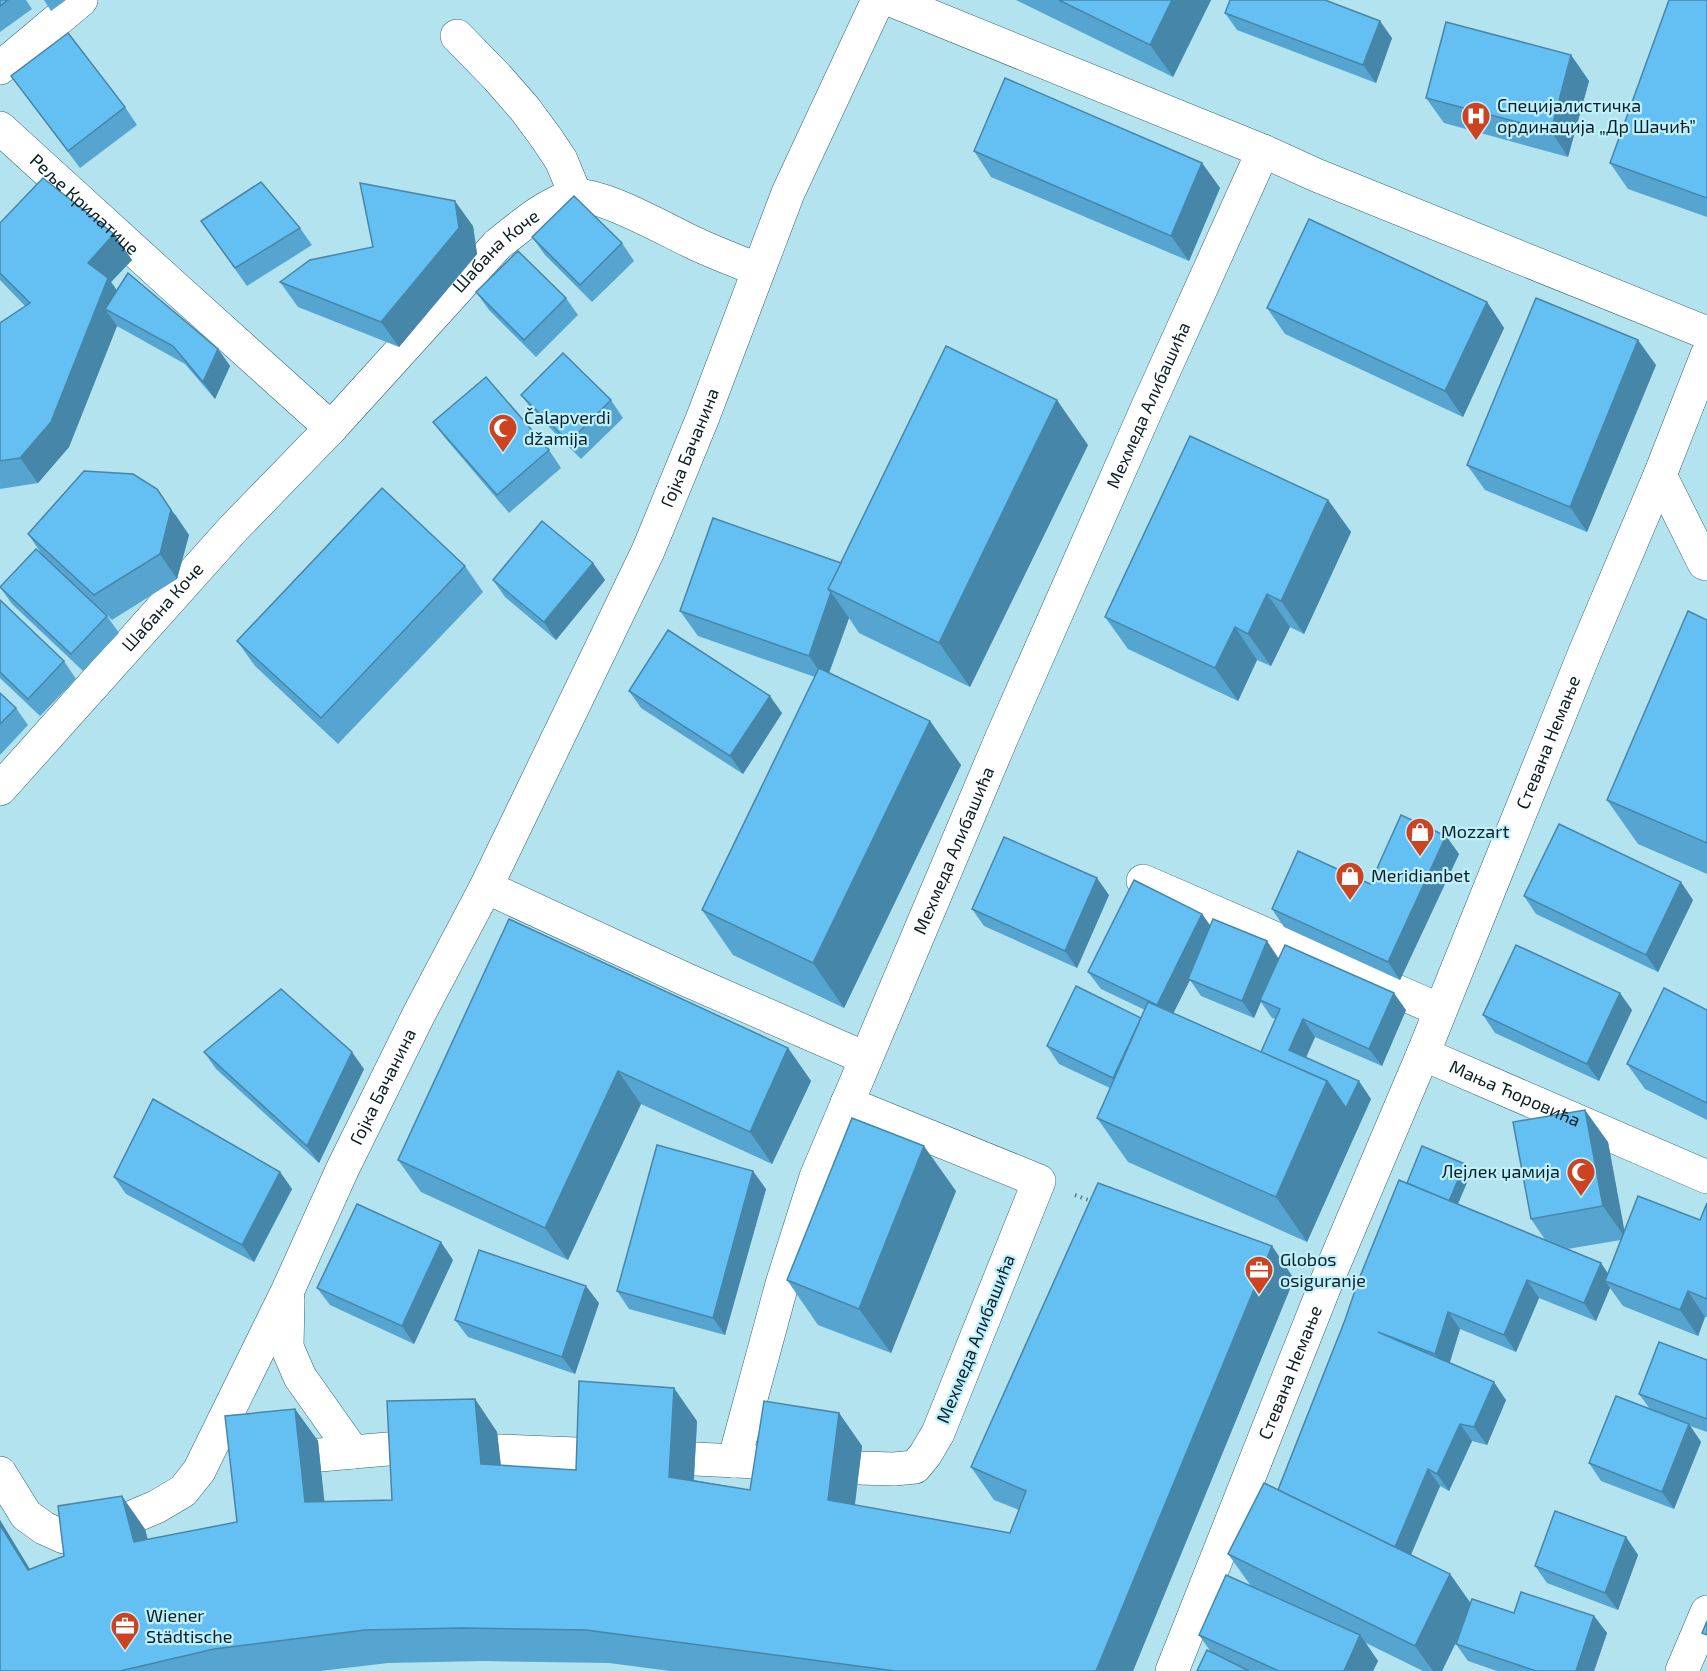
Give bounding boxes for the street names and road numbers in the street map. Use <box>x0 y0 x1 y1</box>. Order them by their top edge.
street label: Реље Крилатице <box>26 149 144 259</box>
street label: Шабана Коче <box>447 204 543 297</box>
street label: Мехмеда Алибашића <box>1101 318 1194 492</box>
street label: Гојка Бачанина <box>655 385 723 510</box>
street label: Шабана Коче <box>117 558 208 656</box>
street label: Стевана Немање <box>1511 672 1584 812</box>
street label: Мехмеда Алибашића <box>908 763 998 937</box>
street label: Гојка Бачанина <box>344 1025 420 1148</box>
street label: Мања Ћоровића <box>1446 1055 1584 1131</box>
street label: Мехмеда Алибашића <box>931 1251 1019 1426</box>
street label: Стевана Немање <box>1253 1302 1326 1443</box>

